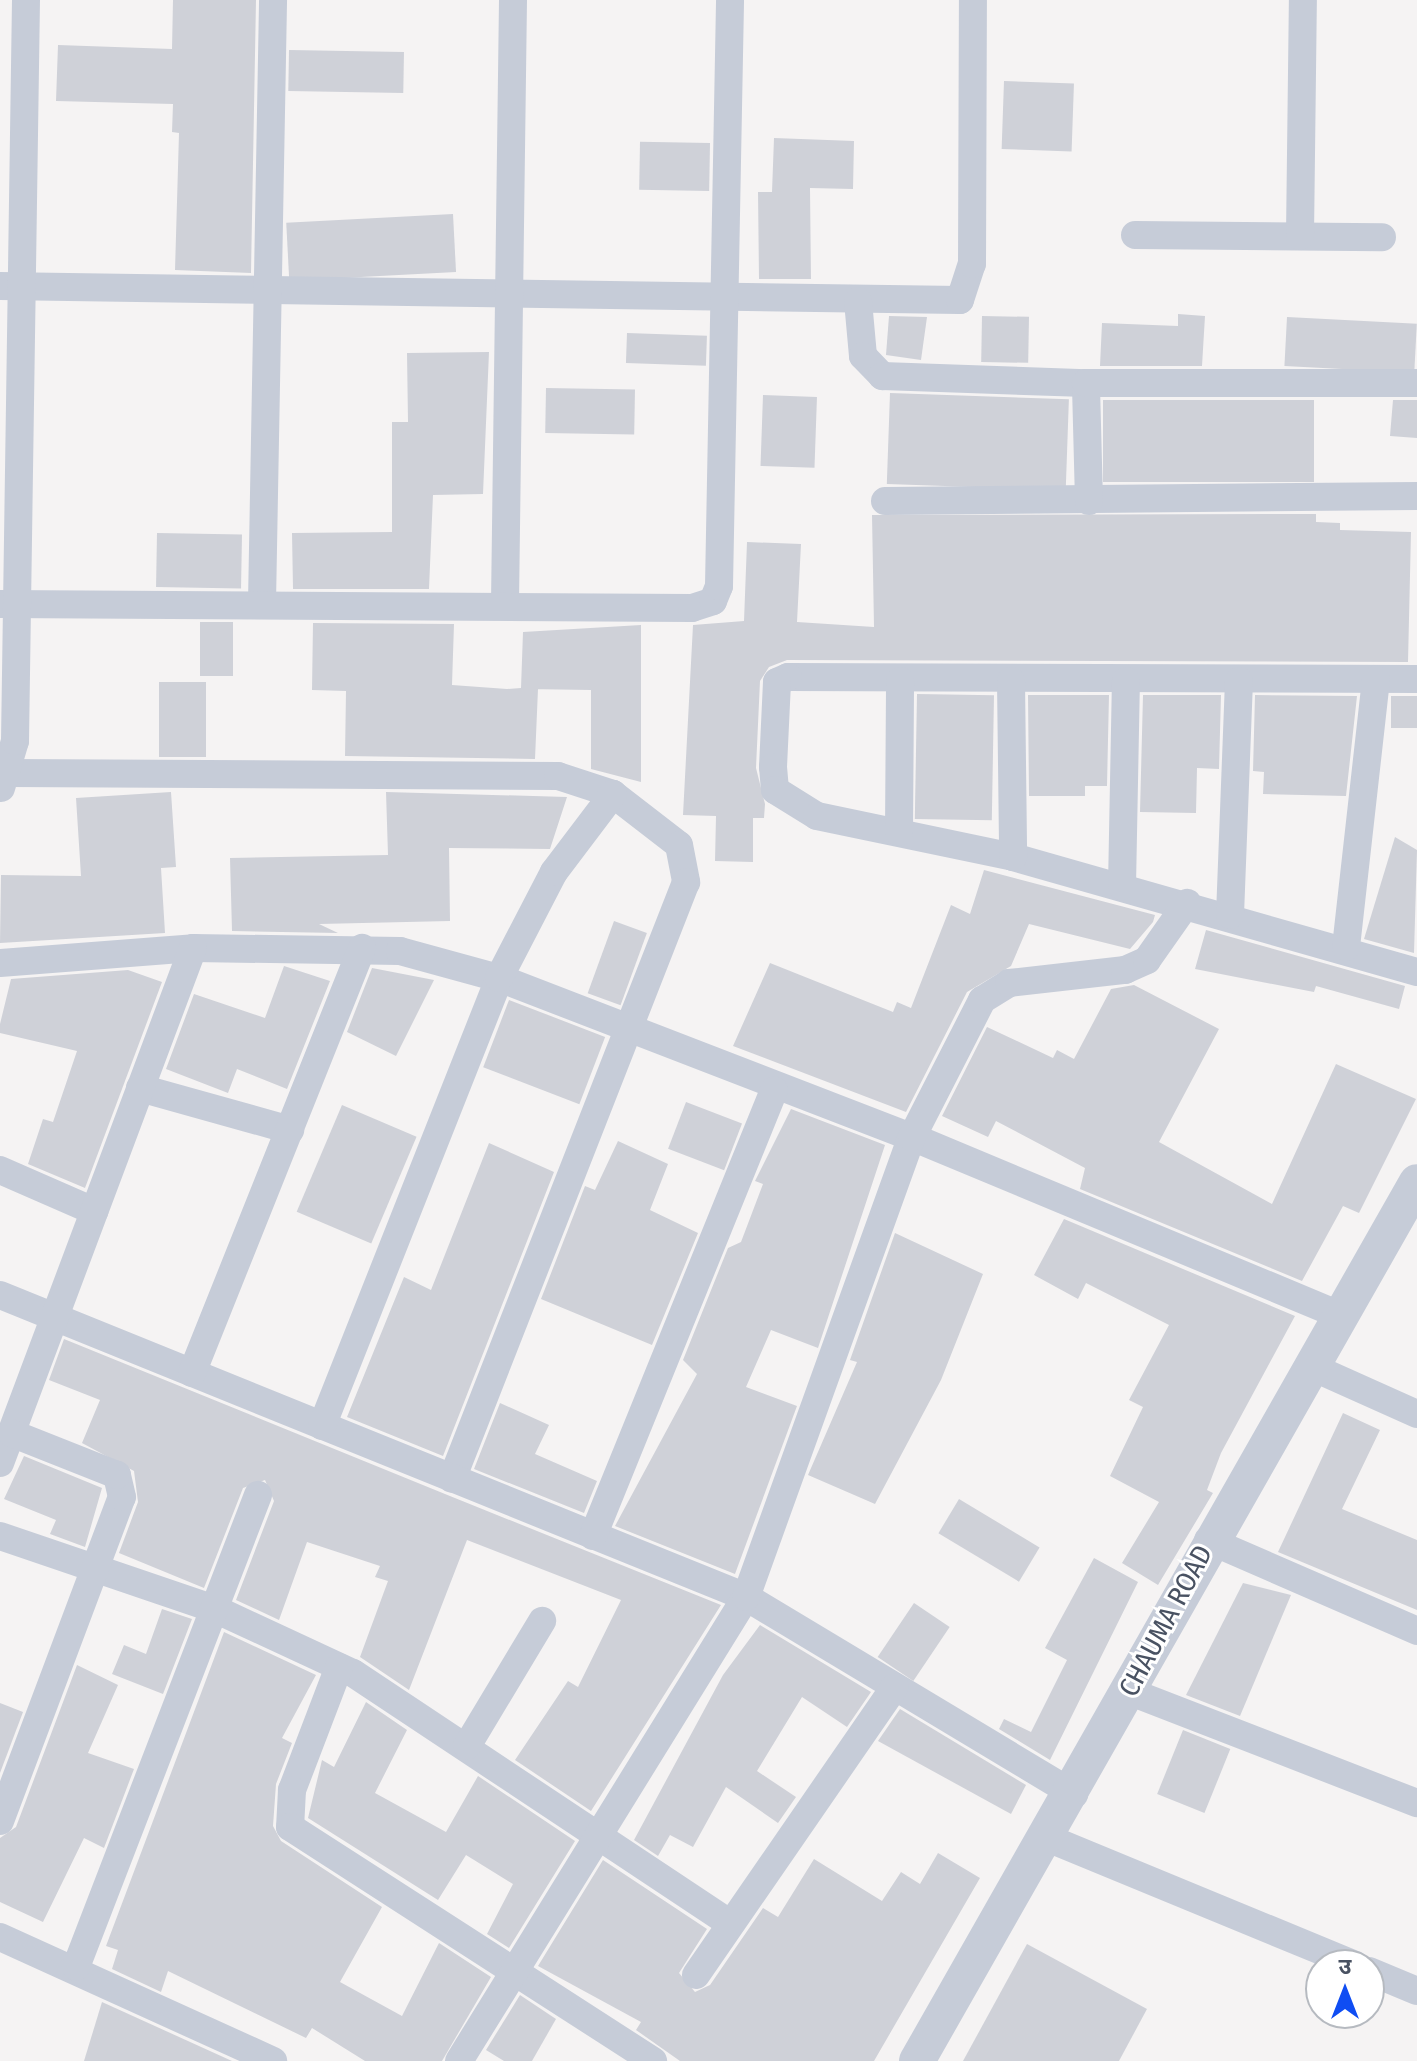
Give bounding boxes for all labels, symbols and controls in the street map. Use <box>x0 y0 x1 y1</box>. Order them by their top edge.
street label: CHAUMA ROAD <box>1112 1540 1220 1702</box>
north arrow <box>1305 1949 1385 2029</box>
text: उ <box>1339 1953 1351 1980</box>

